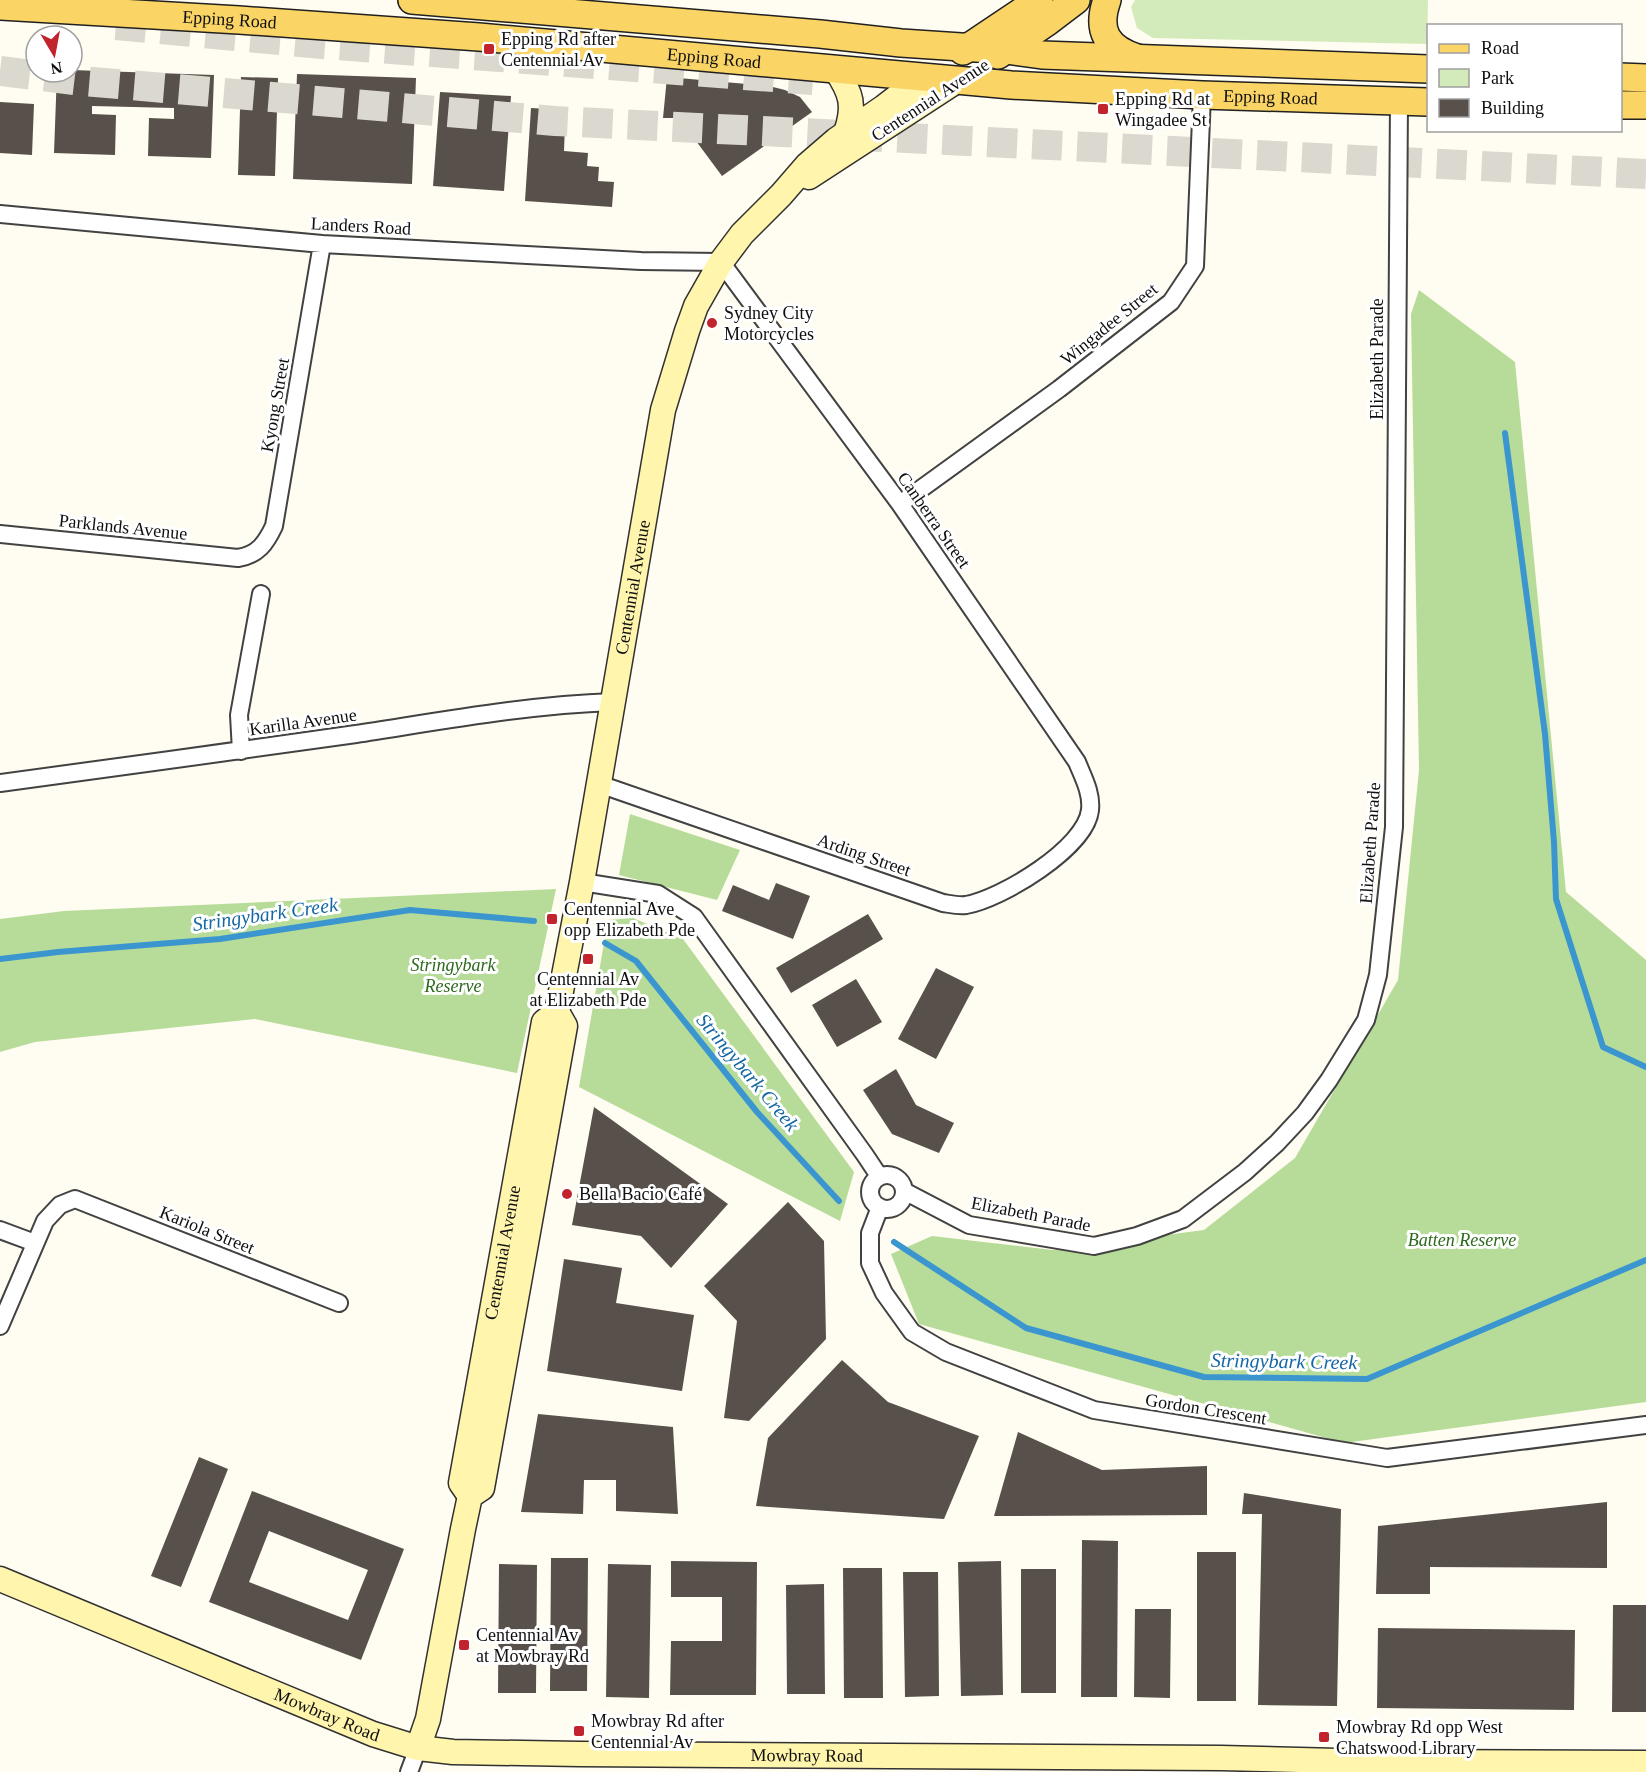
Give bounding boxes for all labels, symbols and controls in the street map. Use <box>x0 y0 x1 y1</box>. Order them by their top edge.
street label: Epping Road <box>182 7 277 33</box>
north arrow <box>24 24 84 84</box>
legend <box>1427 24 1622 132</box>
place label: Epping Rd after Centennial Av <box>501 29 616 70</box>
text: Road <box>1481 38 1519 58</box>
marker: Epping Rd after Centennial Av <box>482 42 496 56</box>
street label: Epping Road <box>666 44 762 72</box>
street label: Centennial Avenue <box>867 55 993 145</box>
text: N <box>49 59 64 78</box>
text: Park <box>1481 68 1514 88</box>
street label: Epping Road <box>1223 86 1318 109</box>
place label: Epping Rd at Wingadee St <box>1115 89 1210 130</box>
text: Building <box>1481 98 1544 118</box>
marker: Epping Rd at Wingadee St <box>1096 102 1110 116</box>
street label: Landers Road <box>310 213 412 239</box>
street label: Wingadee Street <box>1057 279 1161 369</box>
street label: Elizabeth Parade <box>1367 298 1387 420</box>
place label: Sydney City Motorcycles <box>724 303 814 344</box>
marker: Sydney City Motorcycles <box>705 316 719 330</box>
street label: Kyong Street <box>257 356 293 454</box>
street label: Canberra Street <box>894 468 974 572</box>
street label: Parklands Avenue <box>58 510 188 544</box>
street label: Centennial Avenue <box>611 518 654 656</box>
street label: Karilla Avenue <box>248 705 358 739</box>
street label: Elizabeth Parade <box>1356 782 1384 904</box>
street label: Arding Street <box>815 830 913 880</box>
water label: Stringybark Creek <box>191 893 340 936</box>
place label: Centennial Ave opp Elizabeth Pde <box>564 899 695 940</box>
marker: Centennial Ave opp Elizabeth Pde <box>545 912 559 926</box>
marker: Centennial Av at Elizabeth Pde <box>581 952 595 966</box>
park label: Stringybark Reserve <box>411 955 497 996</box>
place label: Centennial Av at Elizabeth Pde <box>530 969 646 1010</box>
water label: Stringybark Creek <box>692 1009 804 1137</box>
street label: Centennial Avenue <box>481 1184 524 1321</box>
place label: Bella Bacio Café <box>579 1184 702 1204</box>
marker: Bella Bacio Café <box>560 1187 574 1201</box>
street label: Elizabeth Parade <box>969 1193 1093 1235</box>
street label: Kariola Street <box>157 1202 257 1258</box>
park label: Batten Reserve <box>1408 1230 1516 1250</box>
water label: Stringybark Creek <box>1211 1349 1359 1374</box>
street label: Gordon Crescent <box>1144 1390 1268 1428</box>
place label: Centennial Av at Mowbray Rd <box>476 1625 589 1666</box>
marker: Centennial Av at Mowbray Rd <box>457 1638 471 1652</box>
street label: Mowbray Road <box>271 1684 382 1745</box>
place label: Mowbray Rd after Centennial Av <box>591 1711 724 1752</box>
place label: Mowbray Rd opp West Chatswood Library <box>1336 1717 1503 1758</box>
marker: Mowbray Rd after Centennial Av <box>572 1724 586 1738</box>
marker: Mowbray Rd opp West Chatswood Library <box>1317 1730 1331 1744</box>
street label: Mowbray Road <box>750 1745 863 1766</box>

